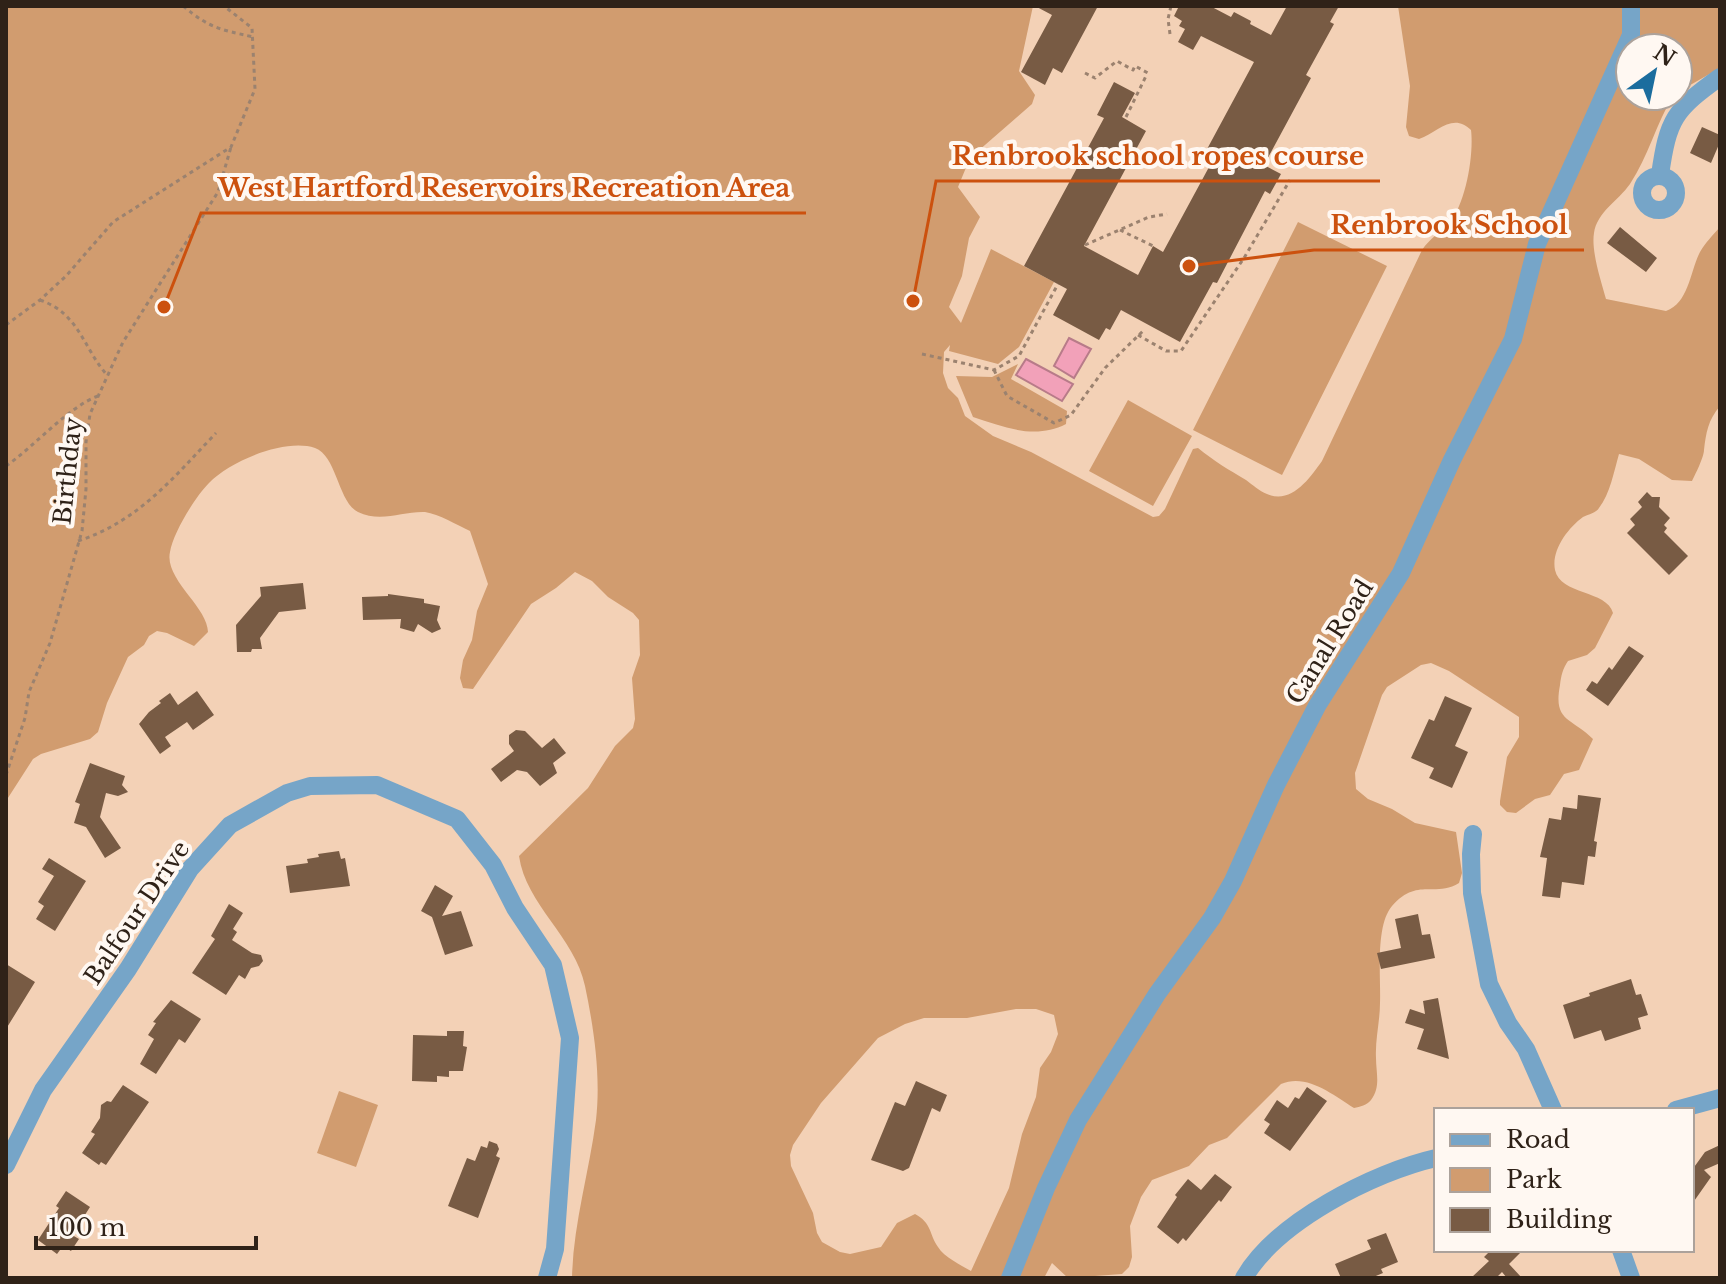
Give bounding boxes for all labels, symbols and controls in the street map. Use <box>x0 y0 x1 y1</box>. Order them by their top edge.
north arrow <box>1614 32 1694 112</box>
text: N <box>1649 39 1681 73</box>
callout: Renbrook school ropes course <box>936 131 1380 181</box>
text: Renbrook school ropes course <box>952 140 1364 172</box>
callout: West Hartford Reservoirs Recreation Area <box>201 163 806 213</box>
text: West Hartford Reservoirs Recreation Area <box>217 172 790 204</box>
callout: Renbrook School <box>1314 200 1584 250</box>
text: Renbrook School <box>1330 209 1568 241</box>
street label: Birthday <box>47 415 88 526</box>
street label: Canal Road <box>1280 574 1379 709</box>
street label: Balfour Drive <box>78 835 195 990</box>
legend <box>1434 1108 1694 1252</box>
text: Road <box>1506 1125 1570 1154</box>
text: Park <box>1506 1165 1562 1194</box>
scale bar <box>36 1200 256 1250</box>
text: Building <box>1506 1205 1612 1234</box>
text: 100 m <box>48 1213 126 1242</box>

